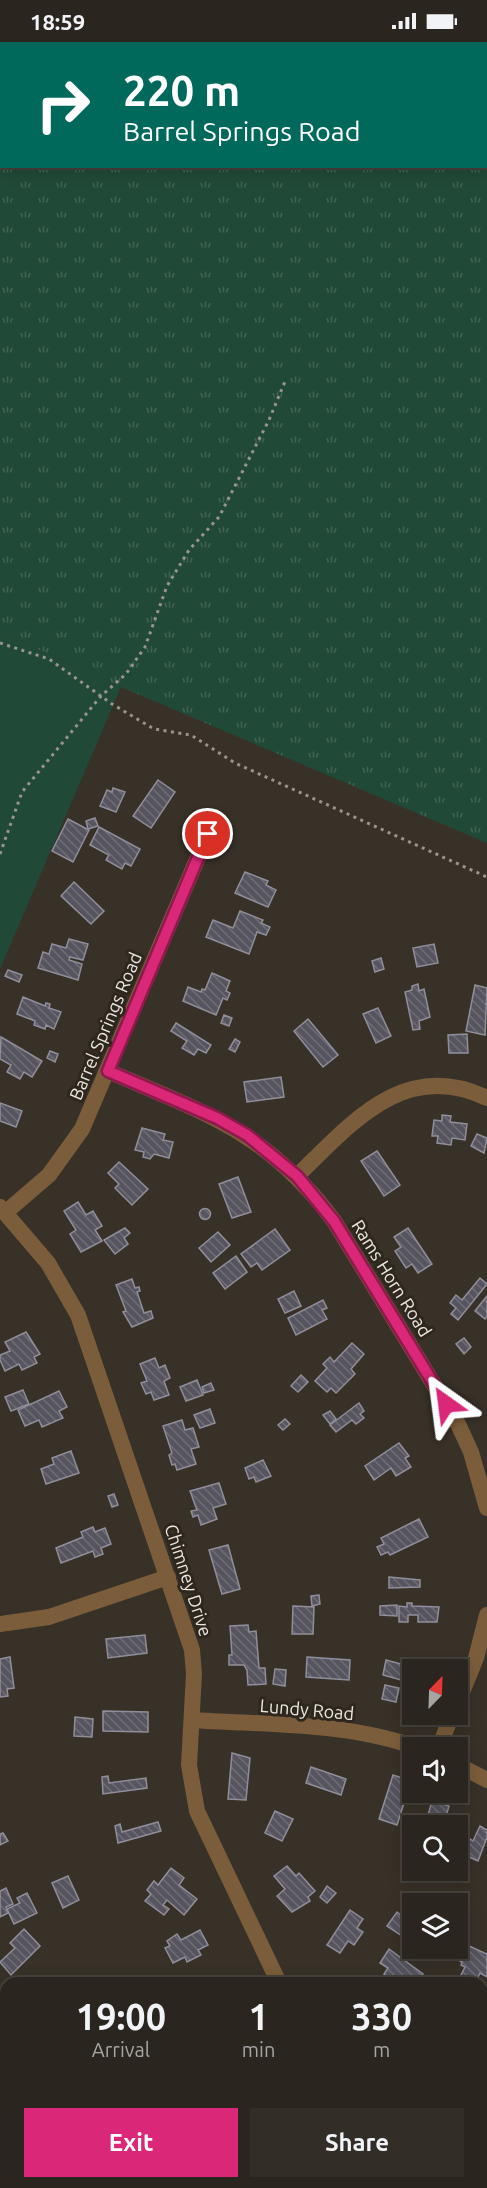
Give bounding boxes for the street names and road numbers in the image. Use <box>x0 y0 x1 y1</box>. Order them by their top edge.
street label: Barrel Springs Road <box>65 949 145 1103</box>
street label: Rams Horn Road <box>348 1216 436 1340</box>
street label: Chimney Drive <box>161 1521 217 1639</box>
street label: Lundy Road <box>259 1695 355 1723</box>

